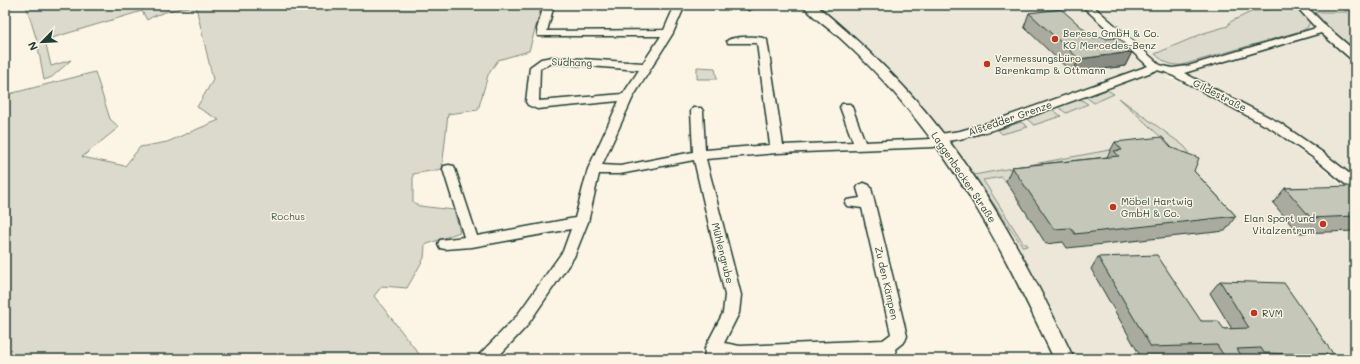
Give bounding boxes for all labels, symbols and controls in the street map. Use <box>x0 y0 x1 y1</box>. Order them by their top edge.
north arrow <box>22 22 62 62</box>
place label: Beresa GmbH & Co. KG Mercedes-Benz <box>1063 26 1159 52</box>
marker: Beresa GmbH & Co. KG Mercedes-Benz <box>1050 34 1060 44</box>
text: N <box>24 39 41 53</box>
place label: Vermessungsbüro Barenkamp & Ottmann <box>995 51 1106 77</box>
street label: Südhang <box>551 54 593 70</box>
marker: Vermessungsbüro Barenkamp & Ottmann <box>982 59 992 69</box>
street label: Gildestraße <box>1191 75 1249 115</box>
street label: Alstedder Grenze <box>966 97 1054 139</box>
street label: Laggenbecker Straße <box>928 129 1000 225</box>
place label: Möbel Hartwig GmbH & Co. <box>1121 194 1193 220</box>
marker: Möbel Hartwig GmbH & Co. <box>1108 202 1118 212</box>
park label: Rochus <box>271 209 305 223</box>
place label: Elan Sport und Vitalzentrum <box>1244 211 1315 237</box>
marker: Elan Sport und Vitalzentrum <box>1318 219 1328 229</box>
street label: Mühlengrube <box>709 221 737 285</box>
street label: Zu den Kämpen <box>872 245 902 321</box>
place label: RVM <box>1262 306 1283 320</box>
marker: RVM <box>1249 308 1259 318</box>

